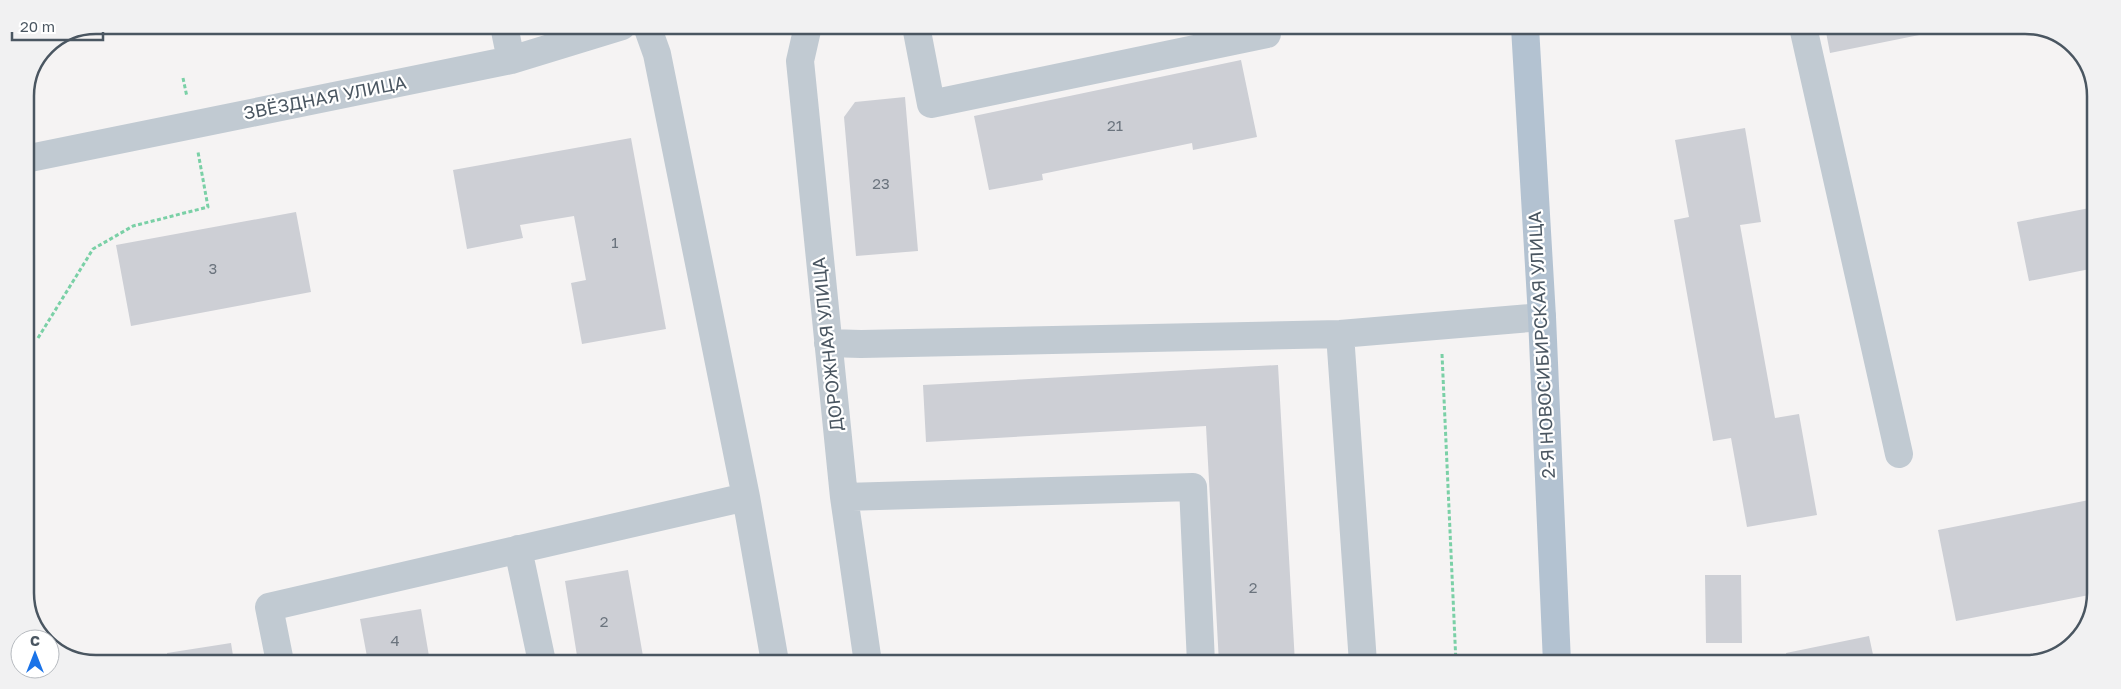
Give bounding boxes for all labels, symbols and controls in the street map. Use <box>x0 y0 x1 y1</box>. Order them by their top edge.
scale bar <box>12 10 104 42</box>
text: 20 m <box>20 17 55 35</box>
street label: ЗВЁЗДНАЯ УЛИЦА <box>241 70 408 124</box>
house number: 21 <box>1107 116 1123 134</box>
house number: 23 <box>872 174 890 192</box>
street label: 2-Я НОВОСИБИРСКАЯ УЛИЦА <box>1523 211 1559 479</box>
house number: 1 <box>611 233 619 251</box>
street label: ДОРОЖНАЯ УЛИЦА <box>807 256 847 432</box>
house number: 3 <box>209 259 217 277</box>
house number: 2 <box>1249 578 1257 596</box>
house number: 2 <box>600 612 608 630</box>
north arrow <box>10 629 60 679</box>
house number: 4 <box>390 631 400 649</box>
text: С <box>30 632 40 649</box>

